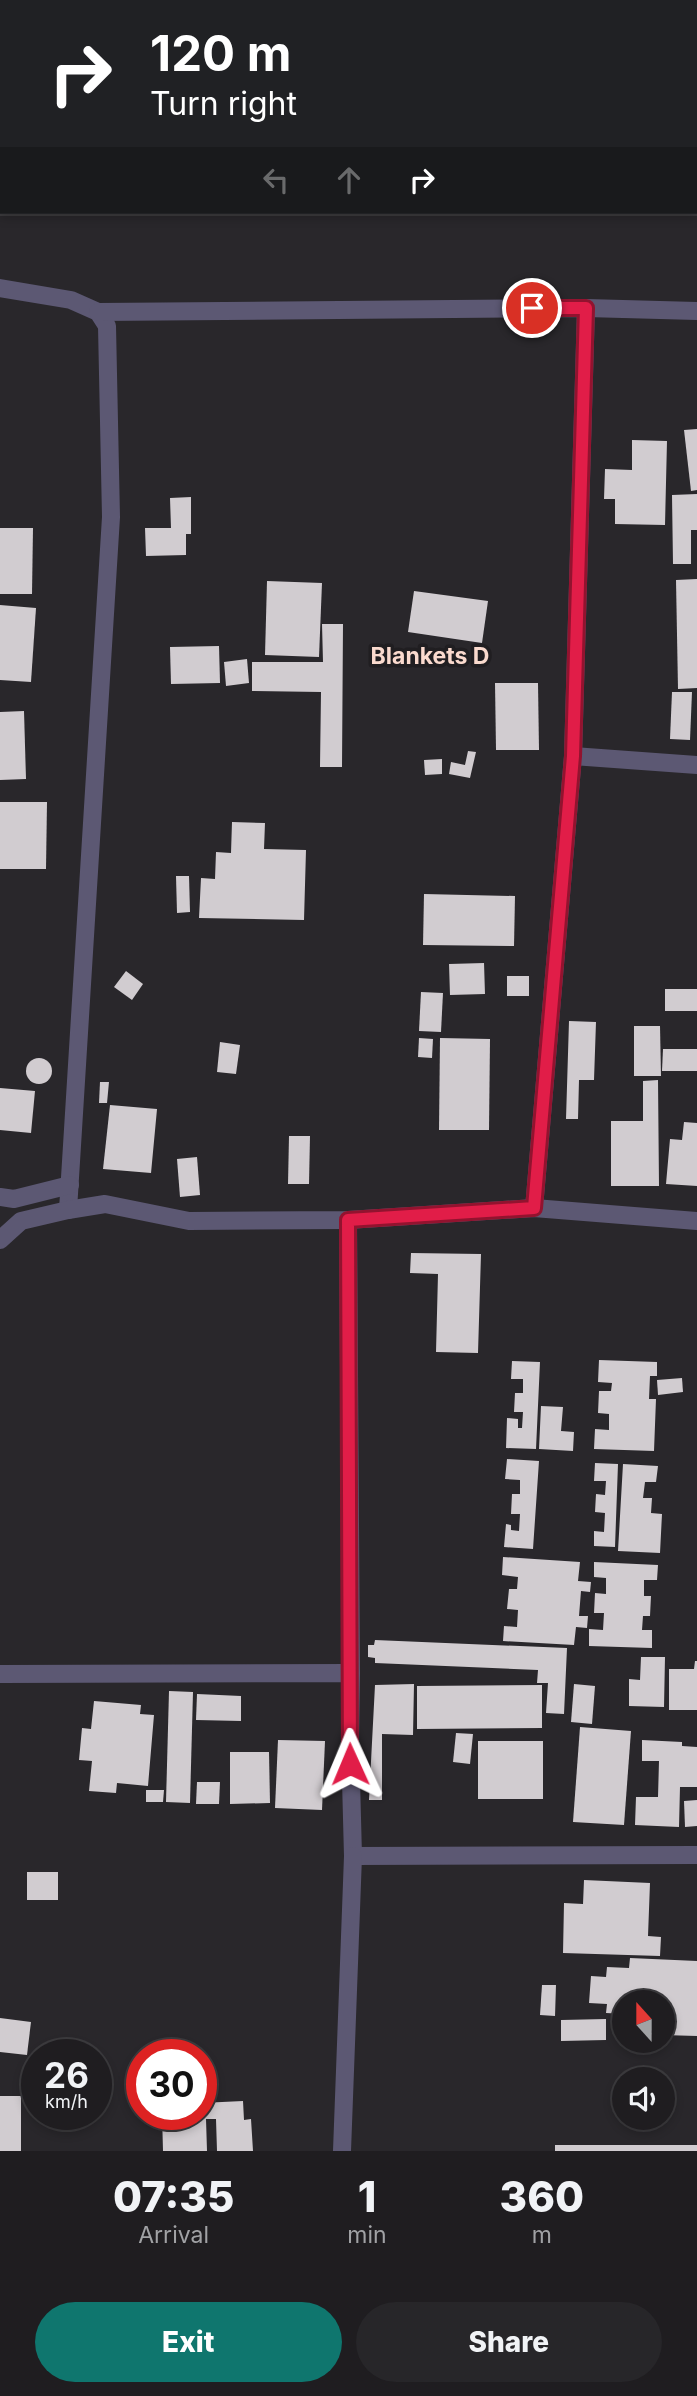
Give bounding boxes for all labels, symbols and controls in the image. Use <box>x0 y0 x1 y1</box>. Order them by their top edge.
text: 120 m <box>150 24 291 83</box>
icon: right <box>35 28 126 119</box>
text: Turn right <box>150 84 297 123</box>
icon: left <box>257 161 295 199</box>
icon: ahead <box>330 161 368 199</box>
icon: right <box>403 161 441 199</box>
pin <box>502 278 562 338</box>
icon: arrive <box>513 289 551 327</box>
district label: Blankets D <box>371 642 489 670</box>
position arrow <box>313 1727 387 1801</box>
north arrow <box>612 1990 676 2053</box>
map controls <box>612 1990 675 2130</box>
speed limit sign: 30 <box>126 2039 217 2130</box>
text: 26 <box>44 2054 89 2096</box>
button: sound <box>612 2067 675 2130</box>
text: km/h <box>45 2091 88 2112</box>
text: 07:35 <box>113 2171 234 2222</box>
text: 1 <box>358 2171 376 2222</box>
text: 360 <box>500 2171 584 2222</box>
text: Arrival <box>138 2221 209 2249</box>
text: min <box>347 2221 387 2249</box>
text: m <box>532 2221 552 2249</box>
button: Exit <box>35 2302 342 2382</box>
button: Share <box>356 2302 662 2382</box>

